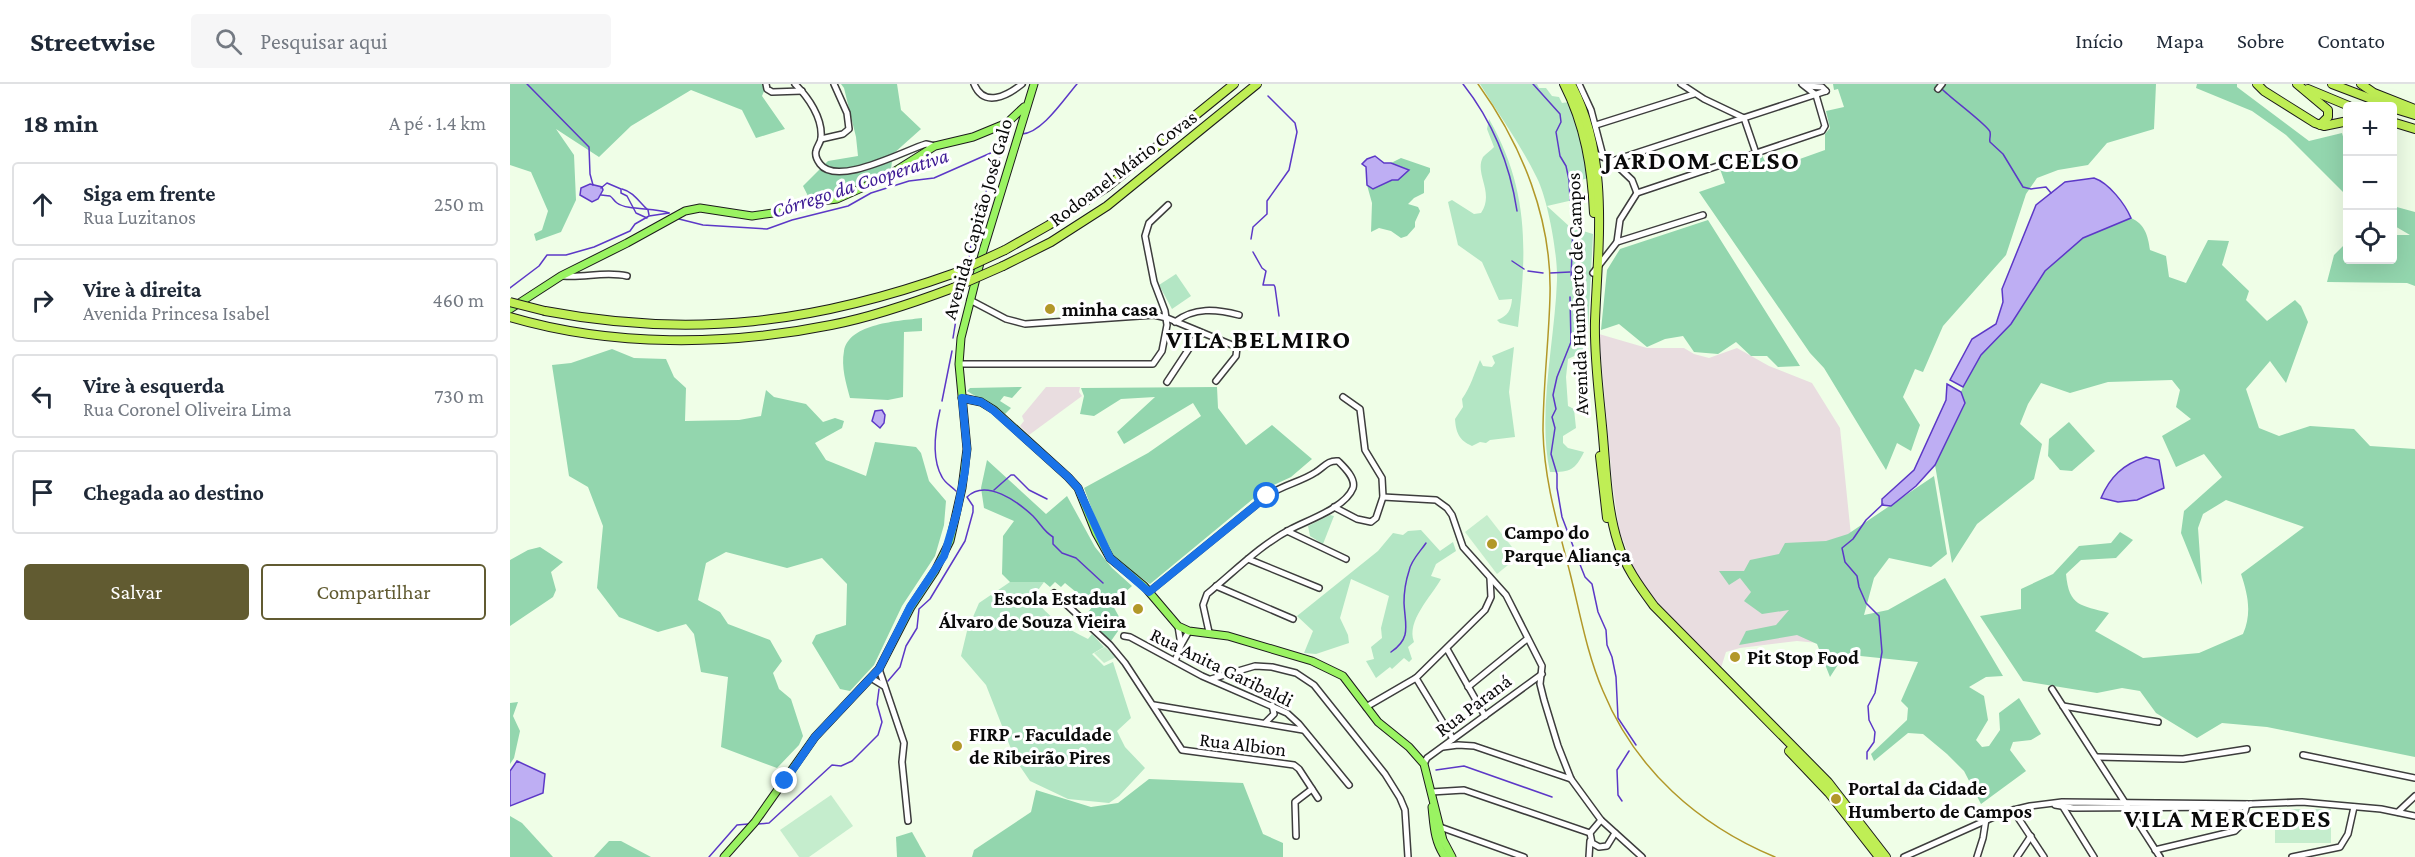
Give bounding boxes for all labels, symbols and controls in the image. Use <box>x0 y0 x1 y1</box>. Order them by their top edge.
search box <box>191 14 611 68</box>
icon: search <box>212 25 245 58</box>
text: Streetwise <box>30 26 155 57</box>
text: Pesquisar aqui <box>260 29 388 54</box>
text: Início <box>2075 29 2123 53</box>
text: Mapa <box>2156 29 2204 53</box>
text: Sobre <box>2237 29 2284 53</box>
text: Contato <box>2317 29 2385 53</box>
map controls <box>2343 102 2397 264</box>
button: + <box>2343 102 2397 156</box>
street label: Rodoanel Mário Covas <box>1045 105 1201 231</box>
text: 18 min <box>24 109 98 138</box>
text: A pé · 1.4 km <box>389 112 486 134</box>
street label: Avenida Capitão José Galo <box>938 116 1017 322</box>
water label: Córrego da Cooperativa <box>768 143 952 223</box>
district label: JARDOM CELSO <box>1601 146 1800 175</box>
button: − <box>2343 156 2397 210</box>
street label: Avenida Humberto de Campos <box>1562 172 1593 416</box>
text: Siga em frente <box>83 181 216 206</box>
icon: ahead <box>26 188 59 221</box>
text: 250 m <box>434 193 484 215</box>
text: Rua Luzitanos <box>83 206 196 228</box>
button: locate <box>2343 210 2397 264</box>
text: Vire à direita <box>83 277 202 302</box>
icon: right <box>26 284 59 317</box>
text: 460 m <box>432 289 484 311</box>
place label: minha casa <box>1062 298 1158 320</box>
text: Avenida Princesa Isabel <box>83 302 270 324</box>
marker: minha casa <box>1043 302 1057 316</box>
district label: VILA BELMIRO <box>1165 325 1352 354</box>
text: Vire à esquerda <box>83 373 224 398</box>
icon: left <box>26 380 59 413</box>
text: 730 m <box>434 385 484 407</box>
text: Rua Coronel Oliveira Lima <box>83 398 291 420</box>
icon: arrive <box>26 476 59 509</box>
text: Chegada ao destino <box>83 480 264 505</box>
route start <box>1253 482 1279 508</box>
place label: Campo do Parque Aliança <box>1504 521 1631 566</box>
marker: Campo do Parque Aliança <box>1485 537 1499 551</box>
button: Salvar <box>24 564 249 620</box>
button: Compartilhar <box>261 564 486 620</box>
place label: Escola Estadual Álvaro de Souza Vieira <box>938 587 1126 632</box>
marker: Escola Estadual Álvaro de Souza Vieira <box>1131 602 1145 616</box>
street label: Rua Anita Garibaldi <box>1147 623 1297 711</box>
place label: Pit Stop Food <box>1747 646 1859 668</box>
marker: Pit Stop Food <box>1728 650 1742 664</box>
street label: Rua Paraná <box>1431 669 1515 741</box>
place label: FIRP - Faculdade de Ribeirão Pires <box>969 723 1112 768</box>
street label: Rua Albion <box>1198 728 1288 760</box>
marker: FIRP - Faculdade de Ribeirão Pires <box>950 739 964 753</box>
route end <box>771 767 797 793</box>
place label: Portal da Cidade Humberto de Campos <box>1848 777 2032 822</box>
marker: Portal da Cidade Humberto de Campos <box>1829 792 1843 806</box>
district label: VILA MERCEDES <box>2123 804 2332 833</box>

